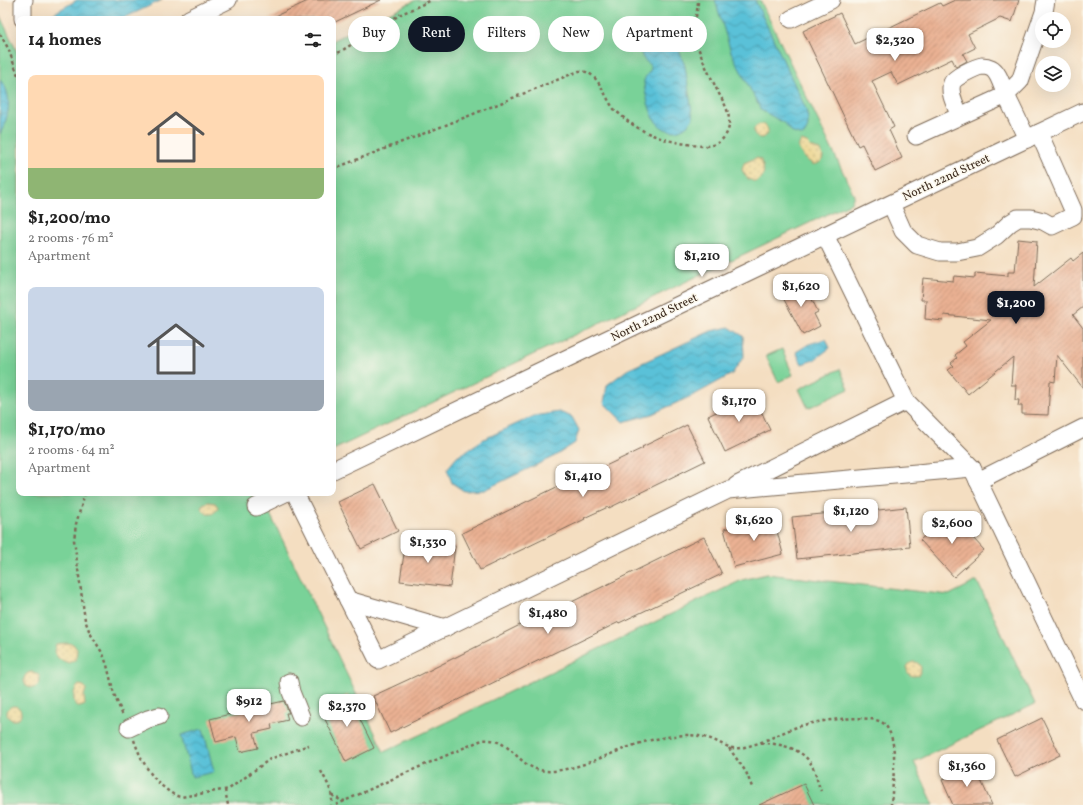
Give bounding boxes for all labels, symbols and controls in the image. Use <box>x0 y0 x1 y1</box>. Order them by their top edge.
map controls <box>1035 12 1071 92</box>
button: locate <box>1035 12 1071 48</box>
chip: Buy <box>348 16 400 52</box>
chip: Rent <box>408 16 465 52</box>
chip: Filters <box>473 16 540 52</box>
chip: New <box>548 16 604 52</box>
chip: Apartment <box>612 16 707 52</box>
pin: $2,320 <box>862 28 928 62</box>
text: 14 homes <box>28 29 102 52</box>
icon: filters <box>302 29 324 51</box>
text: $2,320 <box>876 32 914 50</box>
button: layers <box>1035 56 1071 92</box>
icon: home <box>140 101 212 173</box>
street label: North 22nd Street <box>900 151 993 205</box>
text: $1,200/mo <box>28 207 111 230</box>
text: 2 rooms · 76 m² <box>28 230 113 248</box>
pin: $1,210 <box>669 244 735 278</box>
text: Apartment <box>28 248 91 266</box>
text: $1,210 <box>684 248 720 266</box>
pin: $1,620 <box>768 274 834 308</box>
text: $1,620 <box>782 278 820 296</box>
street label: North 22nd Street <box>608 290 701 346</box>
pin: $1,200 <box>983 291 1049 325</box>
text: $1,200 <box>996 295 1036 313</box>
icon: home <box>140 313 212 385</box>
pin: $1,170 <box>706 389 772 423</box>
text: $1,170 <box>721 393 757 411</box>
text: $1,170/mo <box>28 419 105 442</box>
text: 2 rooms · 64 m² <box>28 442 115 460</box>
text: Apartment <box>28 460 91 478</box>
pin: $1,410 <box>550 464 616 498</box>
text: $1,410 <box>564 468 602 486</box>
pin: $1,120 <box>818 499 884 533</box>
text: $1,120 <box>833 503 869 521</box>
pin: $1,620 <box>721 508 787 542</box>
pin: $2,600 <box>919 511 985 545</box>
text: $1,620 <box>735 512 773 530</box>
text: $2,600 <box>931 515 973 533</box>
pin: $1,330 <box>395 530 461 564</box>
text: $1,330 <box>409 534 447 552</box>
pin: $1,480 <box>515 601 581 635</box>
text: $1,480 <box>528 605 568 623</box>
pin: $912 <box>225 689 273 723</box>
text: $912 <box>236 693 262 711</box>
pin: $2,370 <box>314 694 380 728</box>
text: $2,370 <box>328 698 366 716</box>
pin: $1,360 <box>934 754 1000 788</box>
text: $1,360 <box>948 758 986 776</box>

